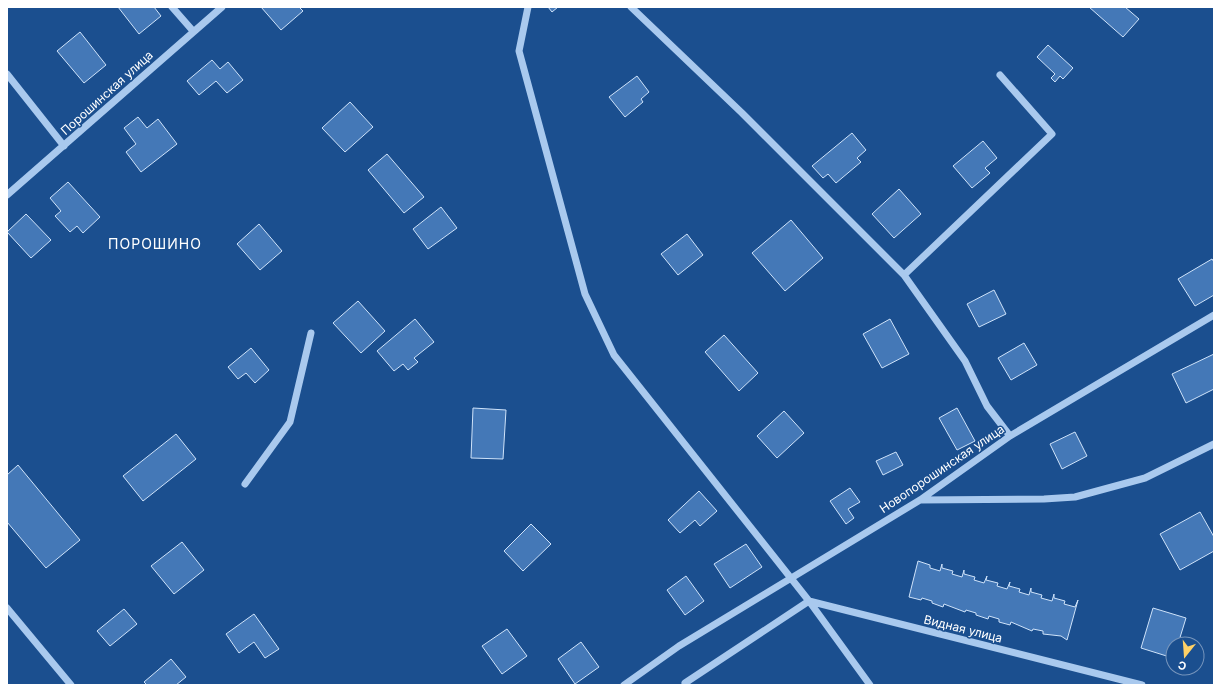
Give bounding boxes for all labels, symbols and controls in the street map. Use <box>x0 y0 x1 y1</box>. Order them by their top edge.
street label: Порошинская улица <box>57 47 156 138</box>
district label: ПОРОШИНО <box>108 235 202 252</box>
street label: Новопорошинская улица <box>877 421 1007 516</box>
street label: Видная улица <box>922 612 1004 646</box>
north arrow <box>1165 636 1205 676</box>
text: С <box>1176 658 1188 673</box>

